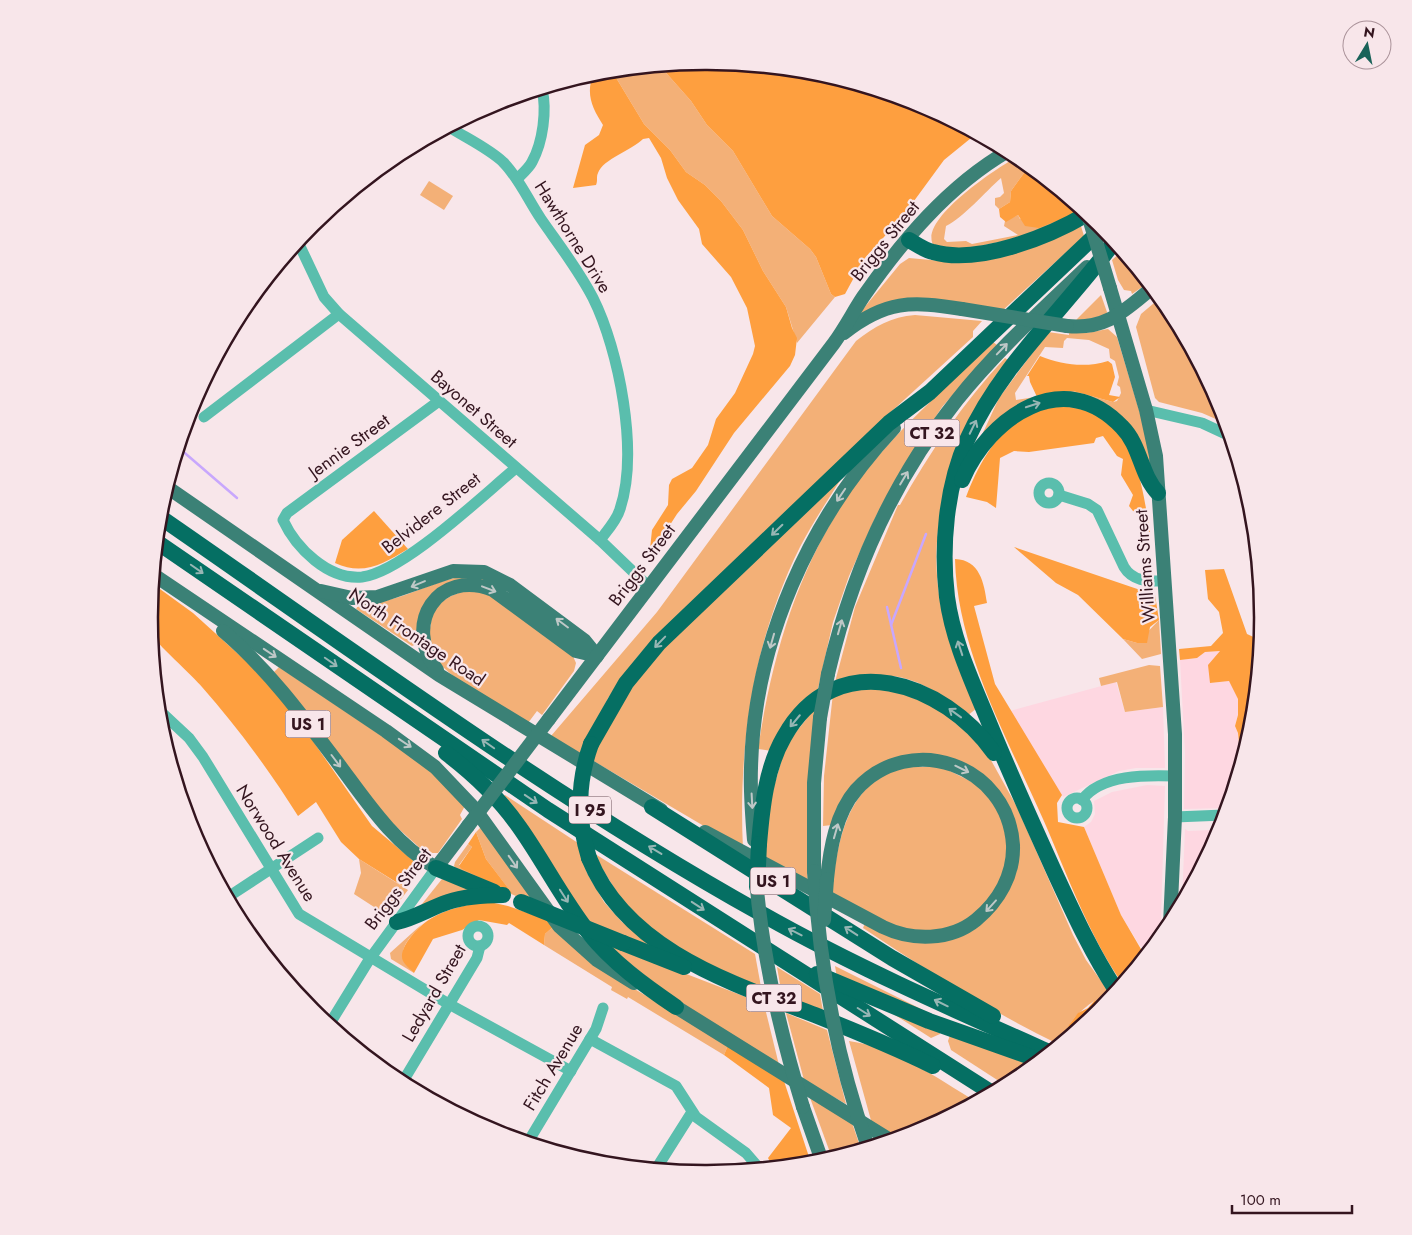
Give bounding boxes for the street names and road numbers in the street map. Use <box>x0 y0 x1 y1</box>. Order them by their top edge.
street label: Hawthorne Drive <box>528 176 618 298</box>
street label: Briggs Street <box>844 195 926 287</box>
street label: Bayonet Street <box>425 364 524 455</box>
street label: Jennie Street <box>301 407 396 486</box>
road number: CT 32 <box>904 419 960 446</box>
street label: Belvidere Street <box>376 466 486 560</box>
street label: Williams Street <box>1128 508 1162 624</box>
street label: Briggs Street <box>602 518 682 612</box>
street label: North Frontage Road <box>344 582 490 692</box>
road number: US 1 <box>286 711 330 738</box>
street label: Norwood Avenue <box>230 779 322 907</box>
road number: I 95 <box>569 796 611 824</box>
street label: Briggs Street <box>358 842 438 936</box>
road number: US 1 <box>750 868 796 894</box>
street label: Ledyard Street <box>395 939 473 1047</box>
road number: CT 32 <box>746 984 802 1011</box>
street label: Fitch Avenue <box>517 1019 589 1115</box>

